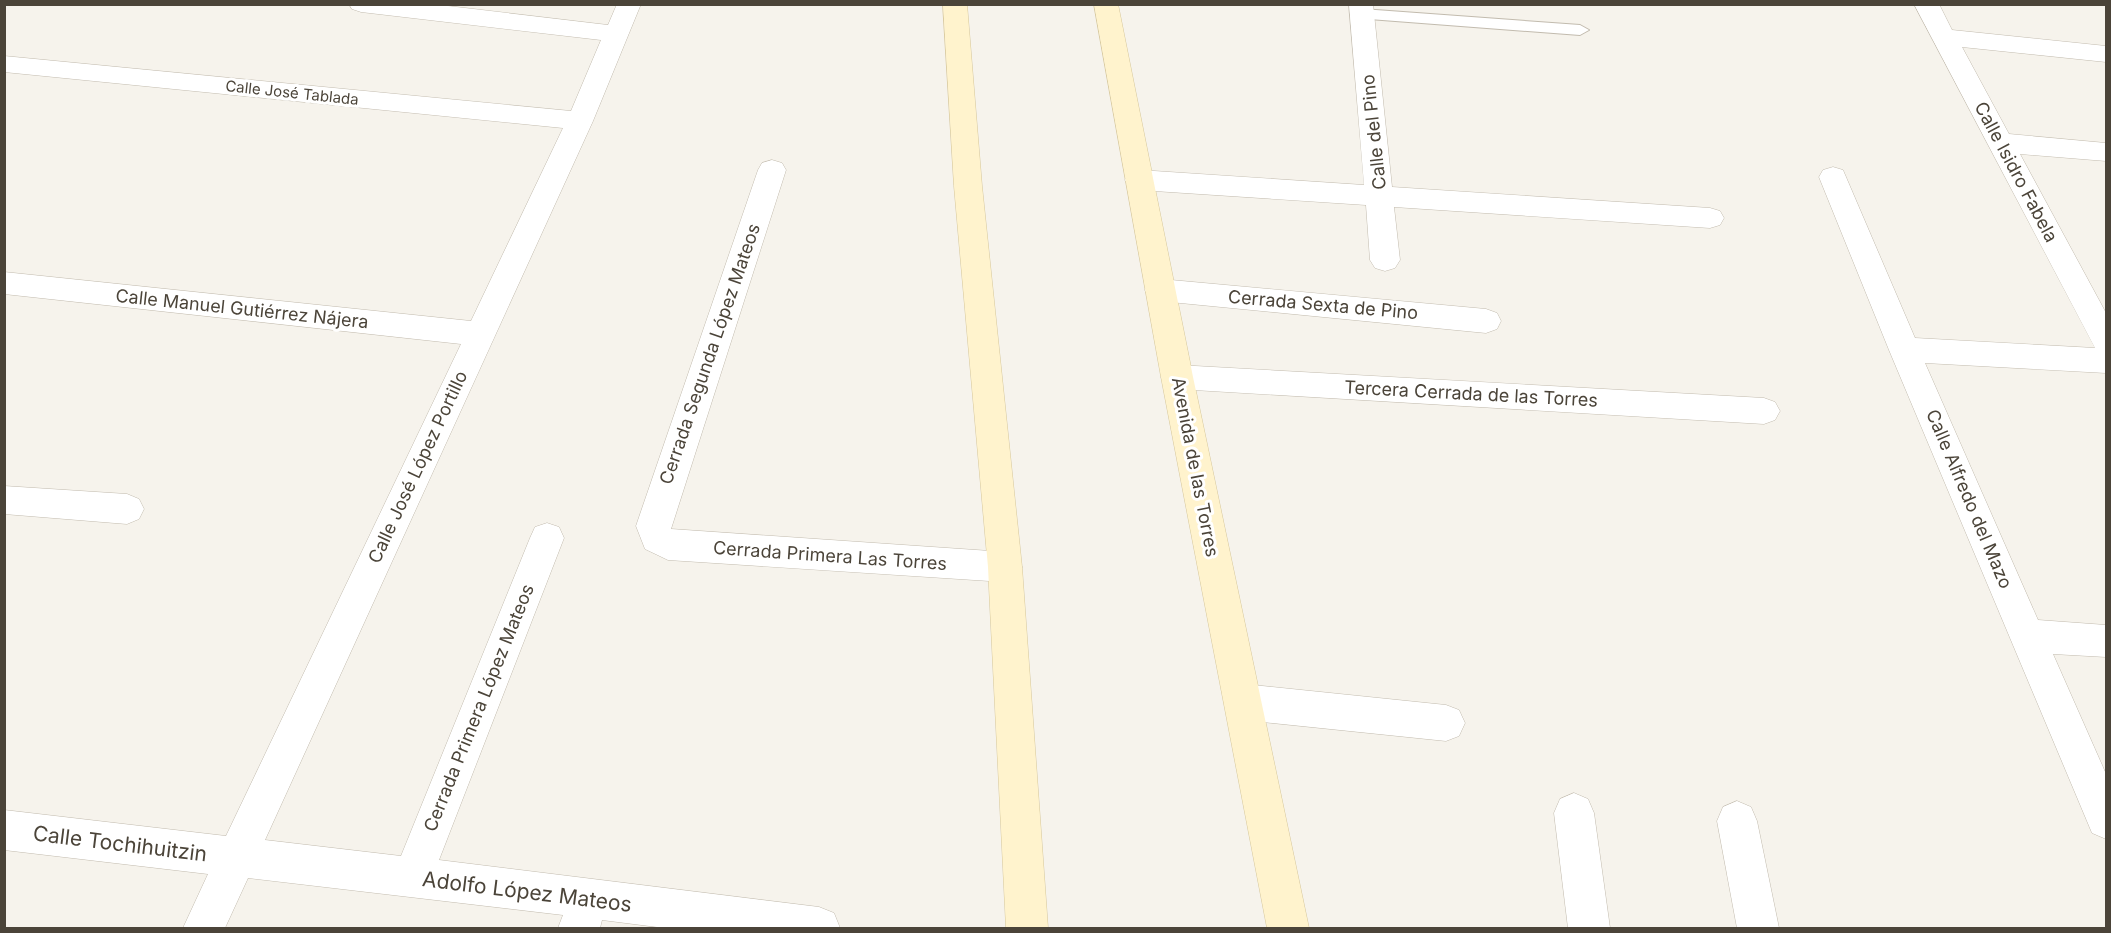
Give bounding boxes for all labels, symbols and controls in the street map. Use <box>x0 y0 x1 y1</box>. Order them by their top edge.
street label: Calle del Pino <box>1357 73 1390 191</box>
street label: Calle José Tablada <box>224 76 360 109</box>
street label: Calle Isidro Fabela <box>1971 98 2062 246</box>
street label: Cerrada Segunda López Mateos <box>655 221 764 487</box>
street label: Calle Manuel Gutiérrez Nájera <box>115 285 370 332</box>
street label: Cerrada Sexta de Pino <box>1227 286 1419 323</box>
street label: Calle José López Portillo <box>364 367 471 566</box>
street label: Avenida de las Torres <box>1168 375 1223 559</box>
street label: Tercera Cerrada de las Torres <box>1344 376 1598 411</box>
street label: Calle Alfredo del Mazo <box>1922 406 2017 592</box>
street label: Cerrada Primera Las Torres <box>712 537 948 574</box>
street label: Cerrada Primera López Mateos <box>419 581 538 835</box>
street label: Calle Tochihuitzin <box>32 820 209 867</box>
street label: Adolfo López Mateos <box>421 866 633 917</box>

